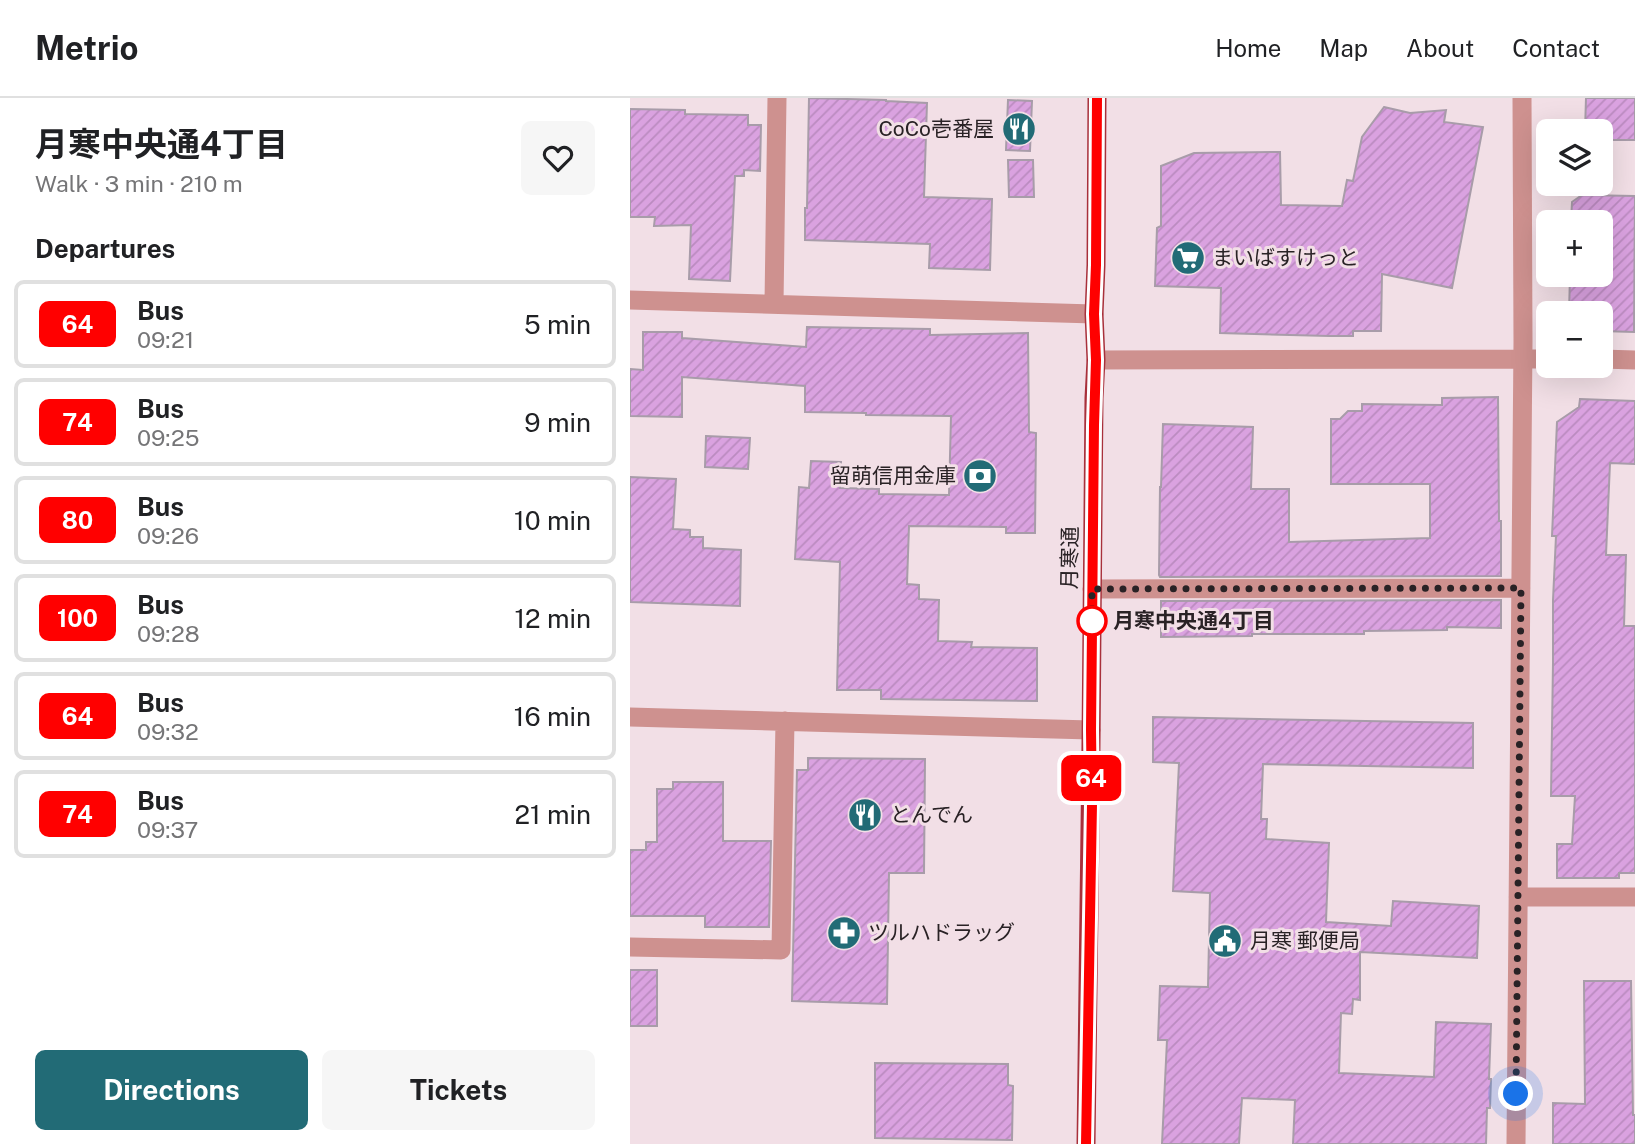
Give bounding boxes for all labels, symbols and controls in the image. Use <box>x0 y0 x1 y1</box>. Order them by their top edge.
text: Metrio <box>35 29 138 67</box>
text: Home <box>1215 34 1281 62</box>
text: Map <box>1319 34 1368 62</box>
text: About <box>1406 34 1474 62</box>
text: Contact <box>1512 34 1600 62</box>
restaurant icon: CoCo壱番屋 <box>1000 110 1038 148</box>
place label: CoCo壱番屋 <box>878 116 994 141</box>
map controls <box>1536 119 1613 378</box>
button: layers <box>1536 119 1613 196</box>
button: heart <box>521 121 595 195</box>
text: 月寒中央通4丁目 <box>35 125 288 163</box>
text: Walk · 3 min · 210 m <box>35 170 243 197</box>
button: + <box>1536 210 1613 287</box>
text: Departures <box>35 233 175 264</box>
supermarket icon: まいばすけっと <box>1169 239 1207 277</box>
place label: まいばすけっと <box>1212 245 1359 270</box>
text: Bus <box>137 295 184 326</box>
button: − <box>1536 301 1613 378</box>
text: 5 min <box>524 309 591 340</box>
text: 64 <box>62 310 93 338</box>
text: 09:21 <box>137 326 194 353</box>
text: Bus <box>137 393 184 424</box>
text: 9 min <box>524 407 591 438</box>
text: 74 <box>62 408 93 436</box>
text: 09:25 <box>137 424 199 451</box>
bank icon: 留萌信用金庫 <box>961 457 999 495</box>
place label: 留萌信用金庫 <box>830 463 956 488</box>
text: Bus <box>137 491 184 522</box>
text: 10 min <box>514 505 591 536</box>
text: 80 <box>62 506 93 534</box>
text: 09:26 <box>137 522 199 549</box>
street label: 月寒通 <box>1056 526 1083 590</box>
text: Bus <box>137 589 184 620</box>
text: 12 min <box>515 603 591 634</box>
text: 100 <box>57 604 98 632</box>
marker: 月寒中央通4丁目 <box>1077 606 1107 636</box>
place label: 月寒中央通4丁目 <box>1113 608 1274 633</box>
text: 09:28 <box>137 620 200 647</box>
text: Bus <box>137 687 184 718</box>
text: 16 min <box>514 701 591 732</box>
text: 64 <box>62 702 93 730</box>
text: 09:32 <box>137 718 199 745</box>
line badge: 64 <box>1060 755 1122 801</box>
text: 64 <box>1075 764 1107 792</box>
text: Bus <box>137 785 184 816</box>
restaurant icon: とんでん <box>846 796 884 834</box>
text: 21 min <box>515 799 591 830</box>
text: 74 <box>62 800 93 828</box>
place label: とんでん <box>890 802 973 827</box>
text: 09:37 <box>137 816 198 843</box>
pharmacy icon: ツルハドラッグ <box>825 914 863 952</box>
place label: ツルハドラッグ <box>868 920 1015 945</box>
public building icon: 月寒 郵便局 <box>1206 922 1244 960</box>
place label: 月寒 郵便局 <box>1250 928 1360 953</box>
button: Directions <box>35 1050 308 1130</box>
button: Tickets <box>322 1050 595 1130</box>
your location <box>1498 1076 1533 1111</box>

